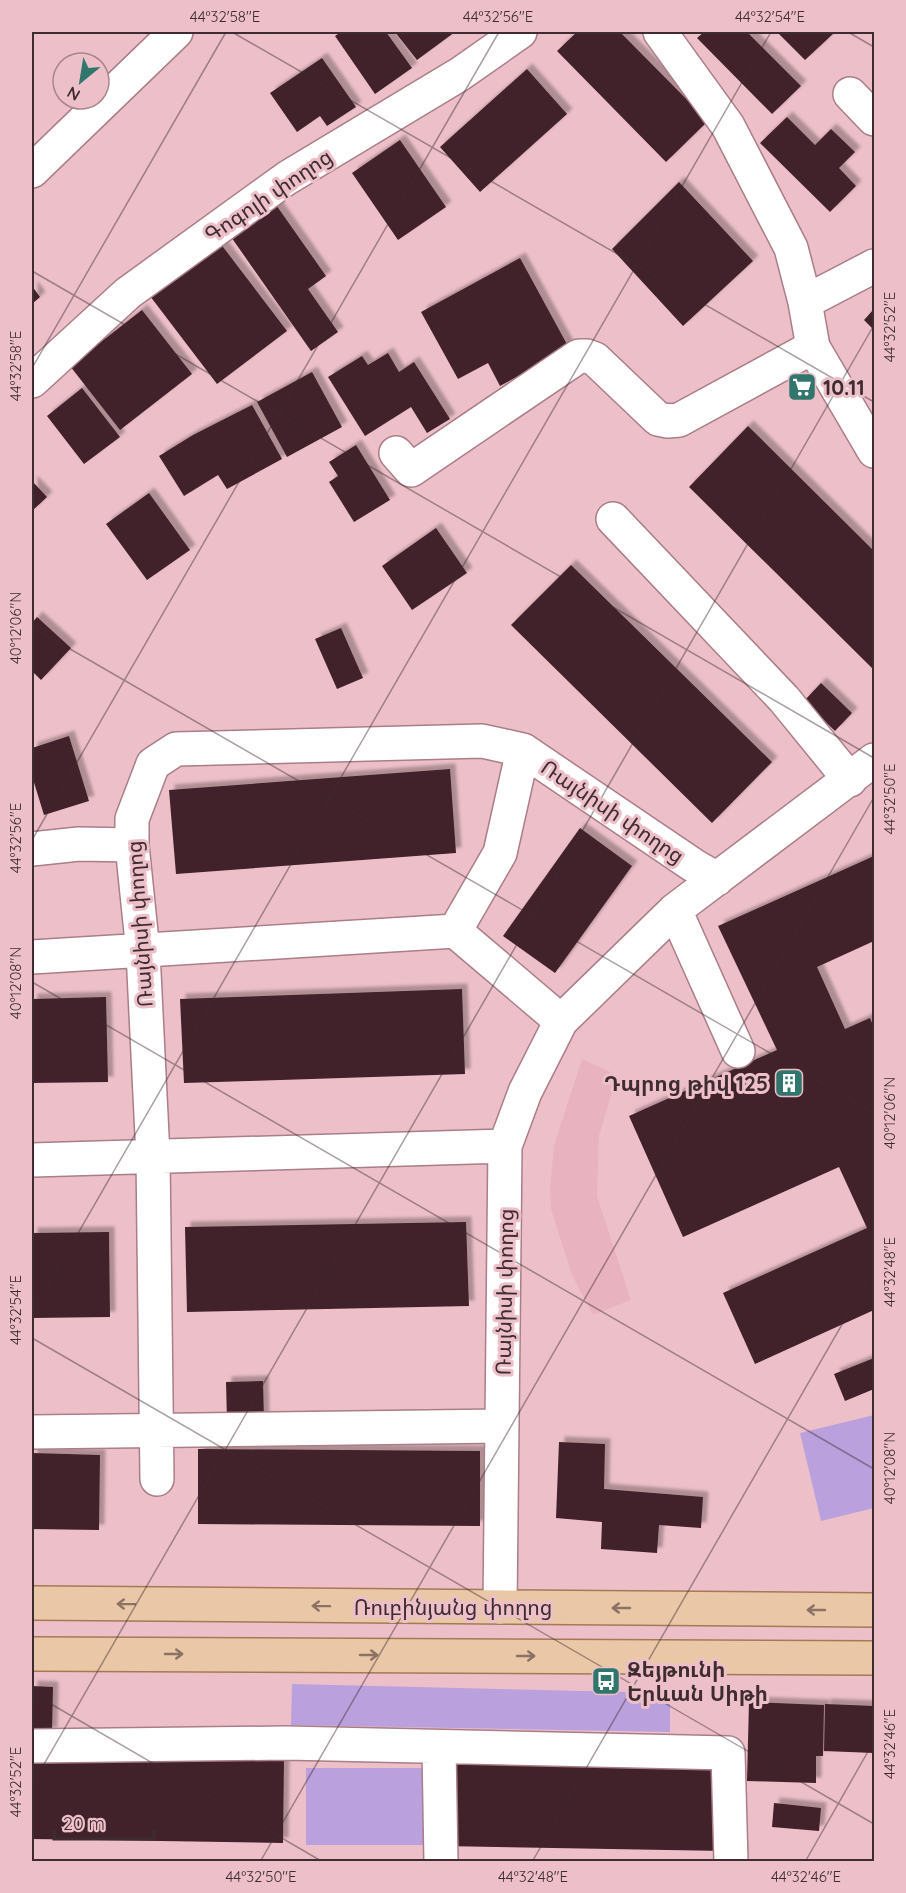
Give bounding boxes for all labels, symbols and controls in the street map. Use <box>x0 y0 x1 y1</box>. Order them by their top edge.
text: 44°32'58"E <box>190 7 260 26</box>
text: 44°32'56"E <box>463 7 533 26</box>
text: 44°32'54"E <box>735 7 805 26</box>
north arrow <box>51 51 111 111</box>
text: N <box>63 82 84 106</box>
street label: Գոգոլի փողոց <box>199 143 337 247</box>
text: 44°32'52"E <box>880 292 899 362</box>
text: 44°32'58"E <box>6 331 25 401</box>
supermarket icon: 10.11 <box>786 371 818 403</box>
place label: 10.11 <box>823 374 865 400</box>
text: 40°12'06"N <box>6 592 25 664</box>
street label: Ռայնիսի փողոց <box>537 754 689 868</box>
text: 44°32'50"E <box>880 763 899 835</box>
text: 44°32'56"E <box>6 803 25 873</box>
street label: Ռայնիսի փողոց <box>120 840 158 1008</box>
text: 40°12'08"N <box>6 947 25 1019</box>
building icon: Դպրոց թիվ 125 <box>773 1067 805 1099</box>
place label: Դպրոց թիվ 125 <box>604 1070 768 1096</box>
text: 40°12'06"N <box>880 1077 899 1149</box>
street label: Ռայնիսի փողոց <box>490 1208 518 1376</box>
text: 44°32'48"E <box>880 1237 899 1307</box>
text: 44°32'54"E <box>6 1275 25 1345</box>
text: 40°12'08"N <box>880 1432 899 1504</box>
street label: Ռուբինյանց փողոց <box>354 1594 552 1620</box>
one-way arrow <box>117 1598 137 1610</box>
one-way arrow <box>312 1600 332 1611</box>
one-way arrow <box>612 1602 632 1614</box>
one-way arrow <box>807 1604 827 1616</box>
one-way arrow <box>163 1648 183 1660</box>
one-way arrow <box>358 1649 378 1661</box>
one-way arrow <box>515 1650 535 1662</box>
place label: Զեյթունի Երևան Սիթի <box>627 1656 768 1706</box>
bus stop icon: Զեյթունի Երևան Սիթի <box>590 1665 622 1697</box>
text: 44°32'46"E <box>880 1709 899 1779</box>
text: 44°32'52"E <box>6 1747 25 1817</box>
scale bar <box>54 1803 154 1841</box>
text: 20 m <box>63 1812 105 1835</box>
text: 44°32'50"E <box>225 1867 297 1886</box>
text: 44°32'48"E <box>498 1867 568 1886</box>
text: 44°32'46"E <box>771 1867 841 1886</box>

